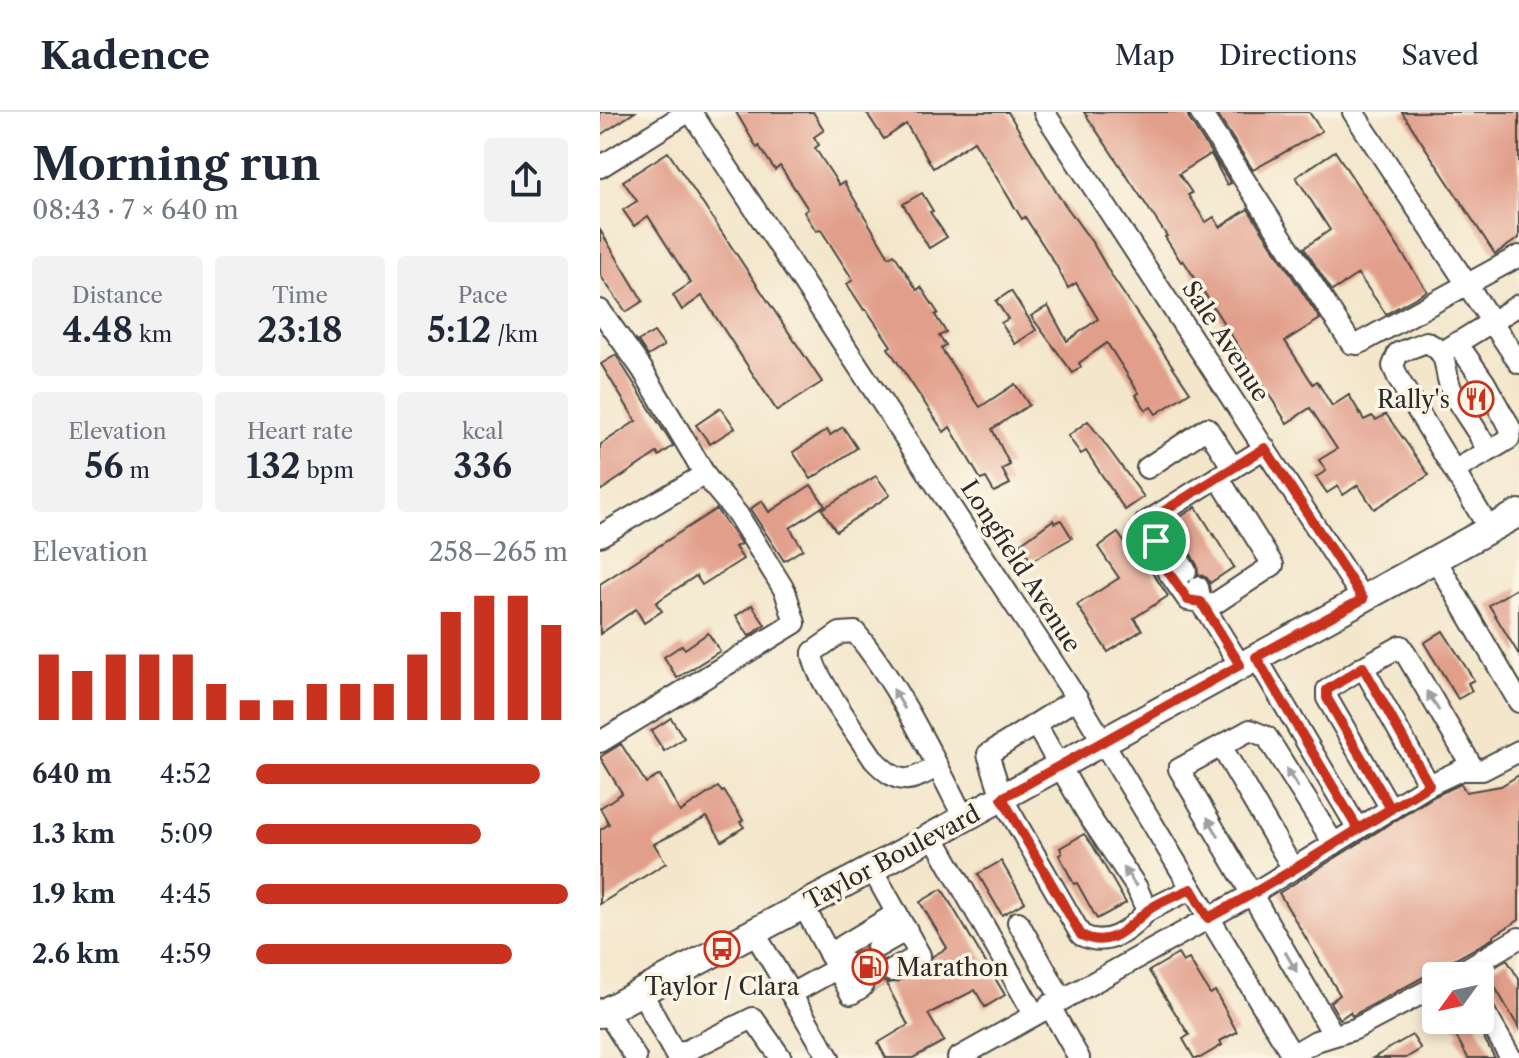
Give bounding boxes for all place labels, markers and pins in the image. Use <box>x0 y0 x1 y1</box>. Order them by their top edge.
restaurant icon: Rally's <box>1457 380 1495 418</box>
place label: Rally's <box>1377 385 1450 414</box>
pin <box>1122 507 1190 575</box>
bus stop icon: Taylor / Clara <box>703 930 741 968</box>
fuel station icon: Marathon <box>851 948 889 986</box>
place label: Marathon <box>896 953 1009 982</box>
place label: Taylor / Clara <box>645 972 800 1001</box>

